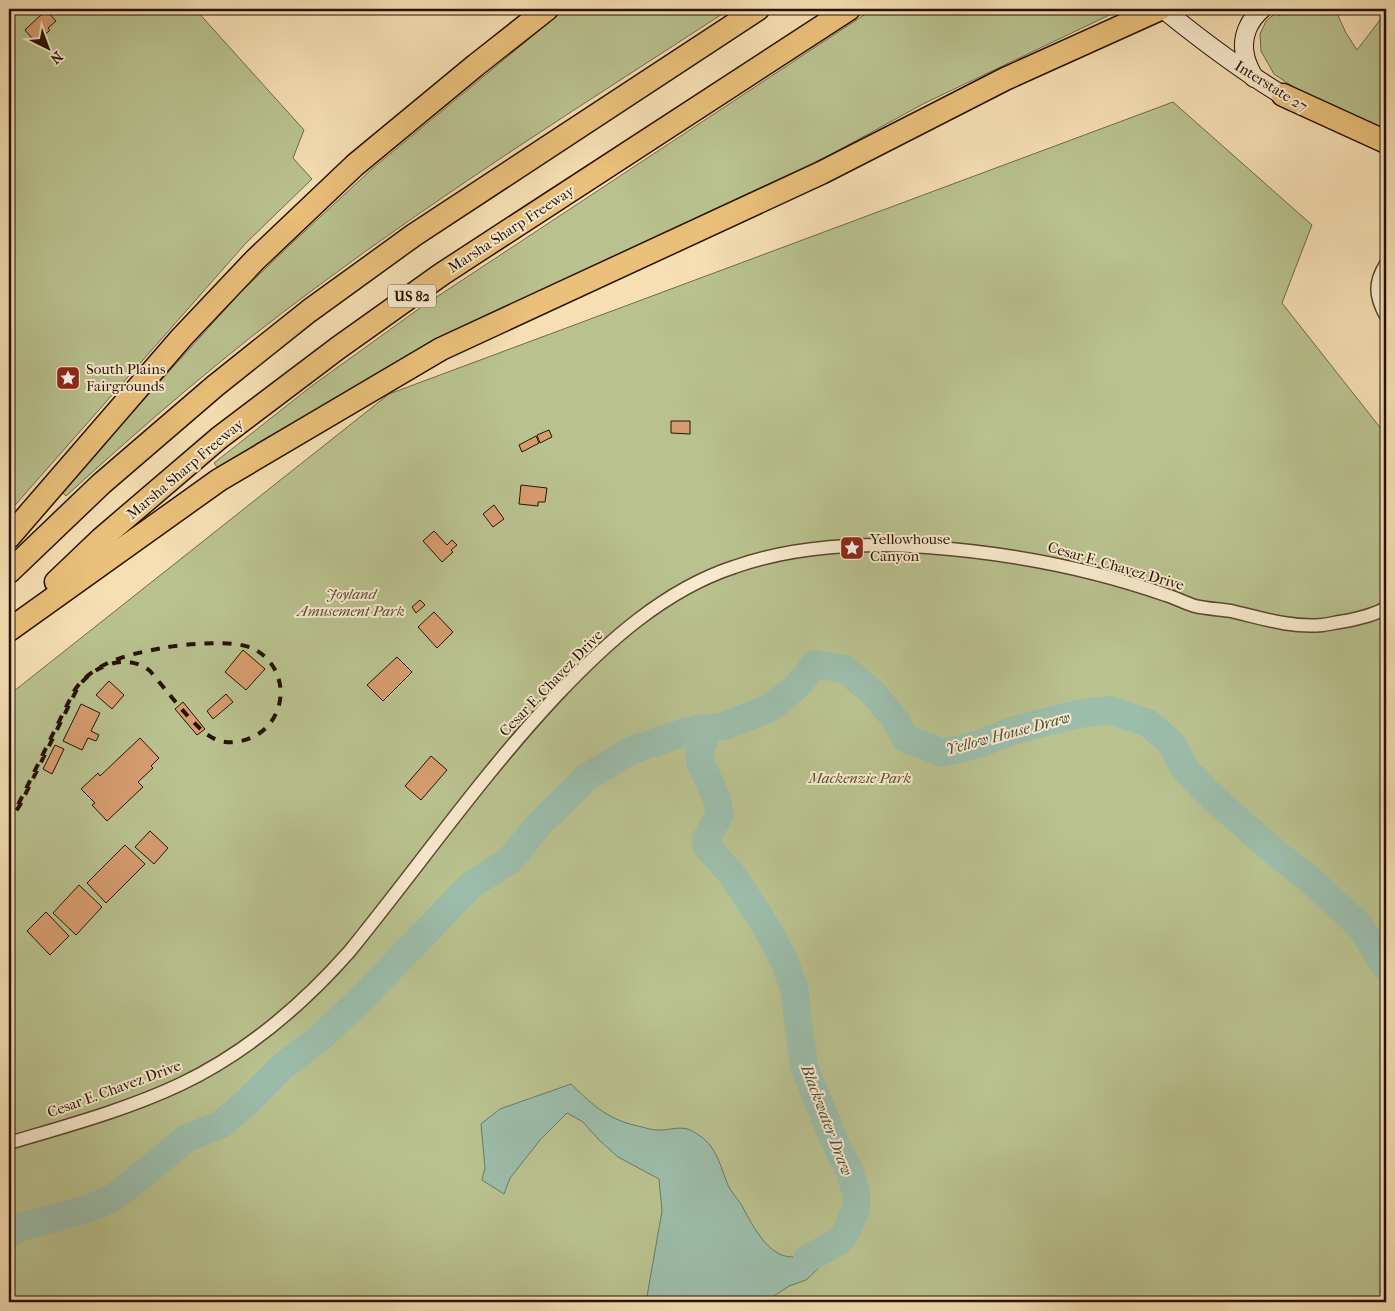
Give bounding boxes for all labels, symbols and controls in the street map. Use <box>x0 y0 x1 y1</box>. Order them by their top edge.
north arrow <box>22 22 72 72</box>
text: N <box>46 47 66 67</box>
street label: Interstate 27 <box>1231 57 1311 115</box>
street label: Marsha Sharp Freeway <box>444 181 578 277</box>
road number: US 82 <box>388 284 436 308</box>
place label: South Plains Fairgrounds <box>86 360 166 395</box>
place icon: South Plains Fairgrounds <box>55 365 81 391</box>
street label: Marsha Sharp Freeway <box>123 414 248 523</box>
place label: Yellowhouse Canyon <box>869 530 951 565</box>
place icon: Yellowhouse Canyon <box>839 535 865 561</box>
street label: Cesar E. Chavez Drive <box>1046 538 1187 594</box>
park label: Joyland Amusement Park <box>295 585 405 620</box>
street label: Cesar E. Chavez Drive <box>495 626 607 740</box>
water label: Yellow House Draw <box>944 707 1073 759</box>
park label: Mackenzie Park <box>808 769 911 787</box>
street label: Cesar E. Chavez Drive <box>45 1056 184 1122</box>
water label: Blackwater Draw <box>797 1061 857 1179</box>

